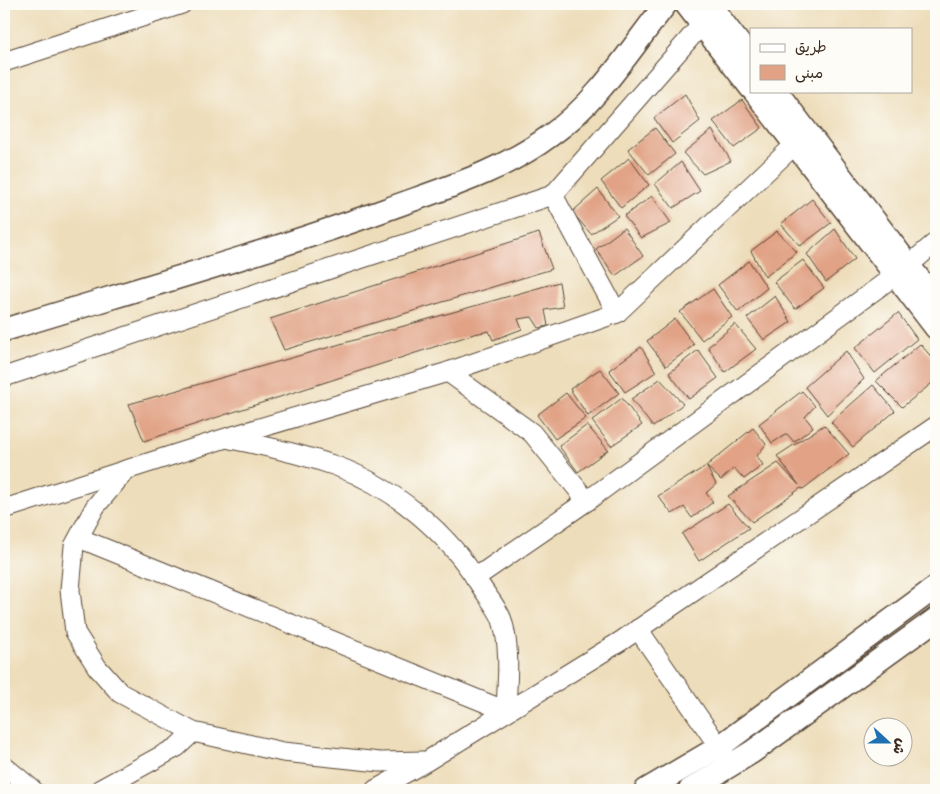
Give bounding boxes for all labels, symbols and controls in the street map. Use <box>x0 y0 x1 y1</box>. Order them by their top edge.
legend <box>750 28 912 92</box>
text: طريق <box>795 38 827 57</box>
text: مبنى <box>795 64 823 83</box>
north arrow <box>862 716 912 766</box>
text: ش <box>889 736 910 757</box>

